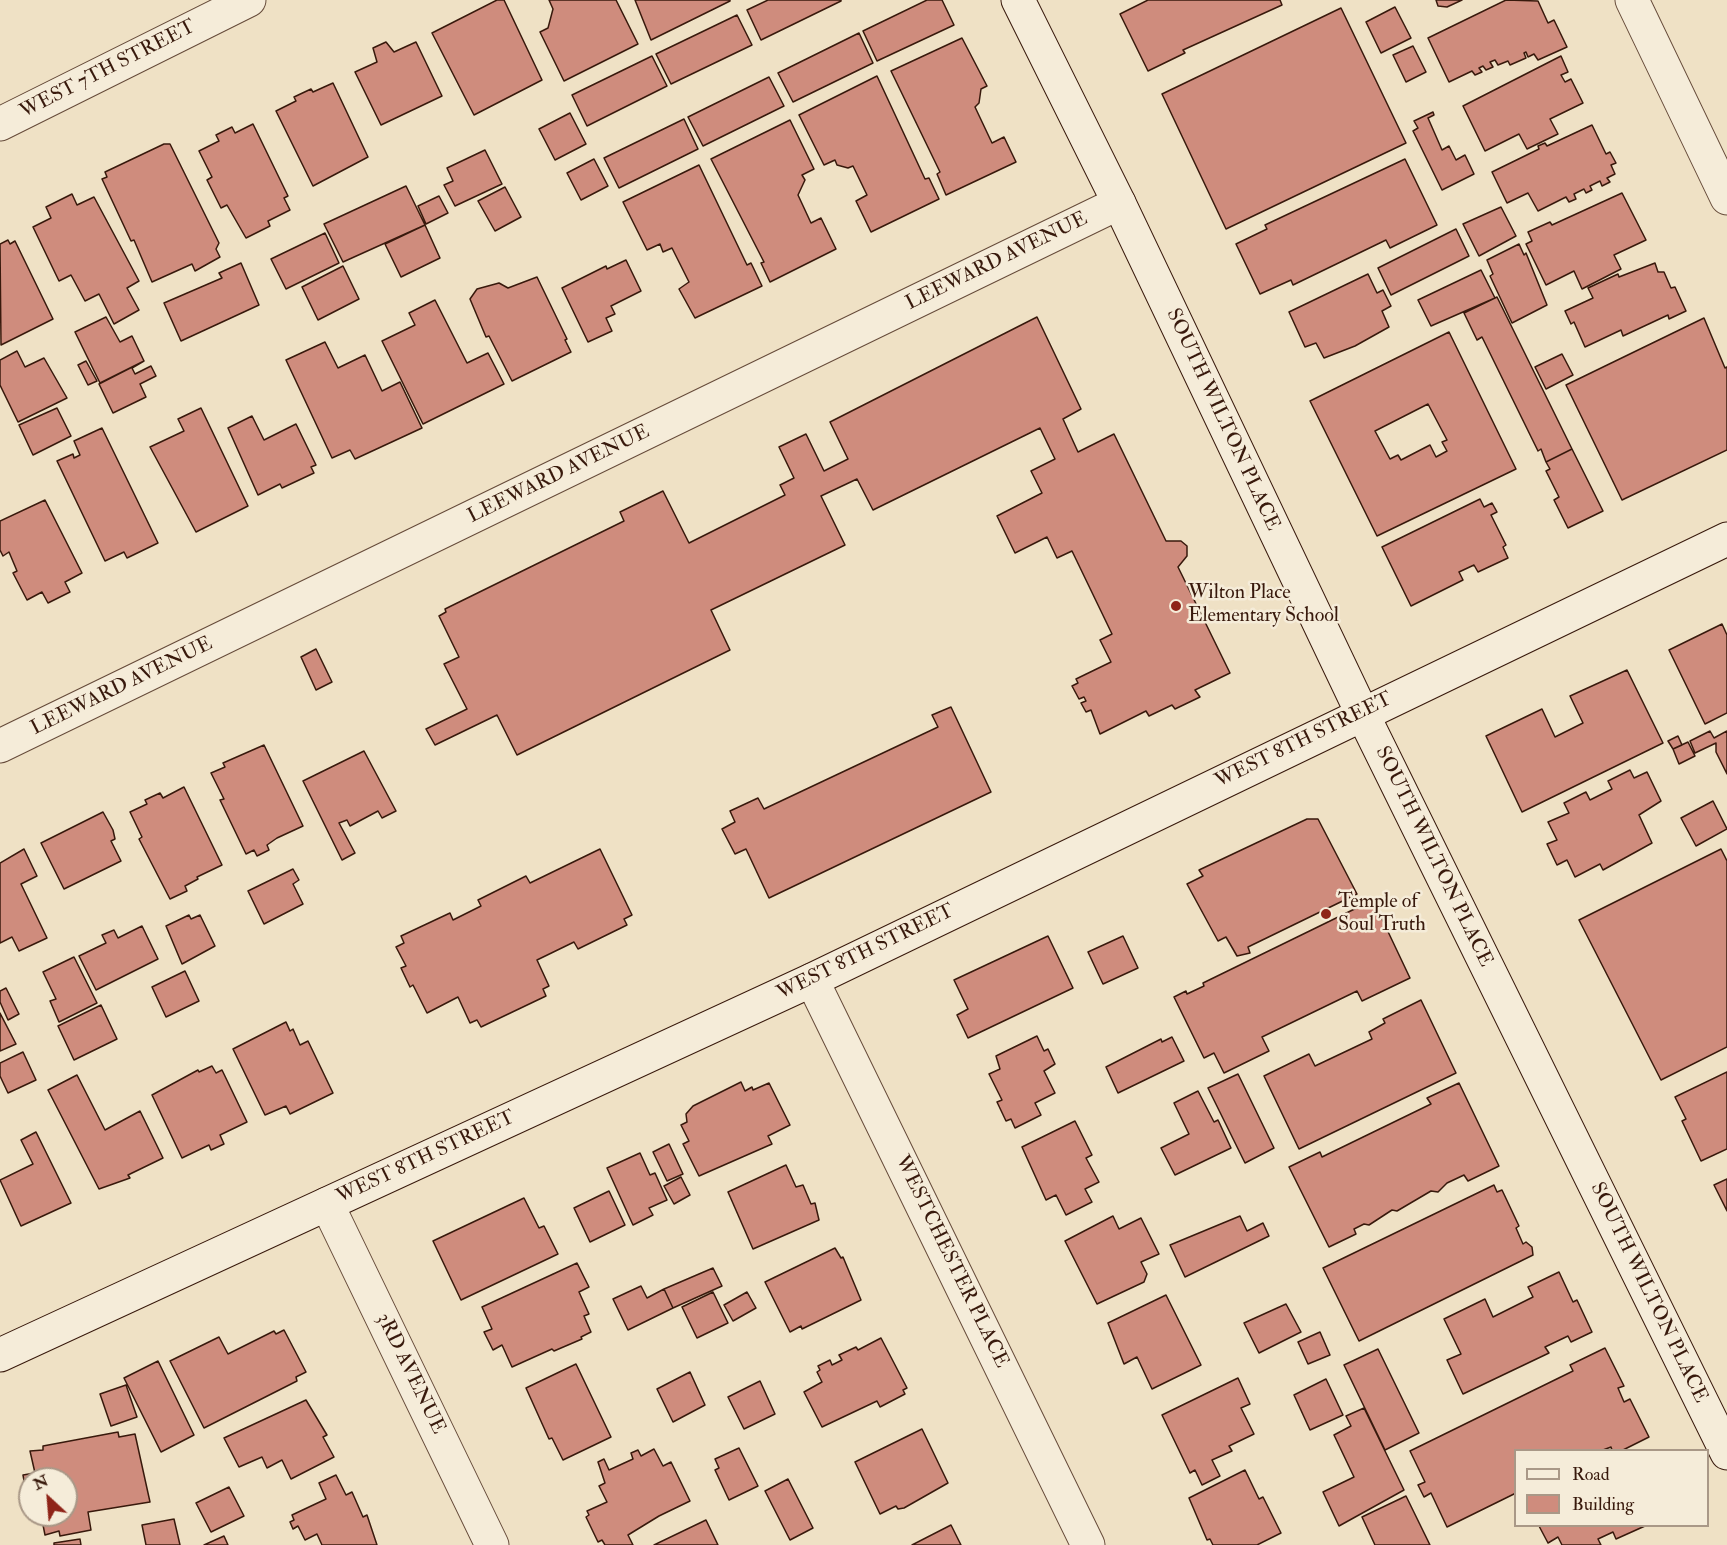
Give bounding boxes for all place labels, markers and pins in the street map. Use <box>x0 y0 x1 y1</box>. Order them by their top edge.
place label: Wilton Place Elementary School <box>1188 582 1339 629</box>
marker: Wilton Place Elementary School <box>1169 599 1183 613</box>
place label: Temple of Soul Truth <box>1338 891 1426 938</box>
marker: Temple of Soul Truth <box>1319 907 1333 921</box>

